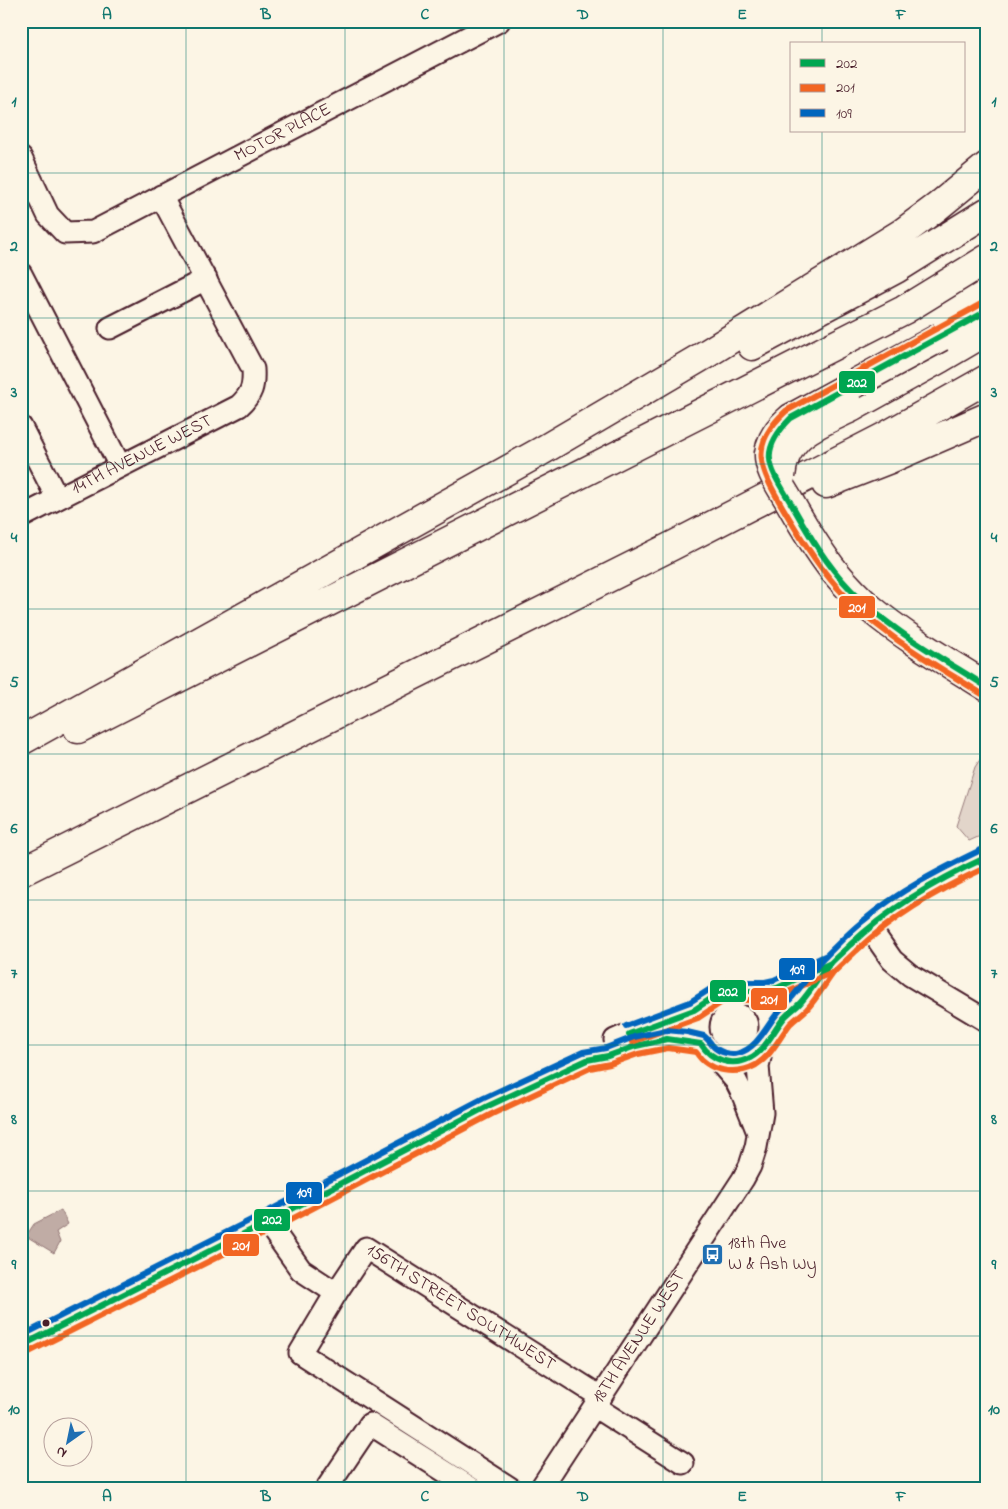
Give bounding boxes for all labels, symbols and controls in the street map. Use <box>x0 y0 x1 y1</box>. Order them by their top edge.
text: A <box>102 3 112 27</box>
text: B <box>260 3 272 27</box>
text: C <box>421 3 430 27</box>
text: D <box>576 3 589 27</box>
text: E <box>737 3 747 27</box>
text: F <box>895 3 907 27</box>
legend <box>790 42 966 132</box>
text: 202 <box>836 53 858 75</box>
text: 201 <box>836 77 855 99</box>
text: 1 <box>11 90 17 114</box>
text: 1 <box>991 90 997 114</box>
street label: MOTOR PLACE <box>230 97 336 169</box>
text: 109 <box>836 103 852 125</box>
text: 2 <box>9 235 18 259</box>
text: 2 <box>989 235 998 259</box>
line badge: 202 <box>838 370 876 394</box>
text: 202 <box>846 373 867 394</box>
text: 3 <box>10 381 18 405</box>
text: 3 <box>990 381 998 405</box>
street label: 14TH AVENUE WEST <box>67 409 217 502</box>
text: 4 <box>10 526 18 550</box>
text: 4 <box>990 526 998 550</box>
line badge: 201 <box>838 595 876 619</box>
text: 201 <box>847 598 866 619</box>
text: 5 <box>9 671 19 695</box>
text: 5 <box>989 671 999 695</box>
text: 6 <box>9 817 18 841</box>
text: 6 <box>989 817 998 841</box>
line badge: 109 <box>778 957 816 981</box>
text: 109 <box>790 960 805 981</box>
text: 7 <box>11 962 18 986</box>
text: 7 <box>991 962 998 986</box>
line badge: 202 <box>709 979 747 1003</box>
text: 202 <box>717 982 738 1003</box>
line badge: 201 <box>750 987 788 1011</box>
text: 201 <box>759 990 778 1011</box>
text: 8 <box>10 1108 17 1132</box>
text: 8 <box>990 1108 997 1132</box>
line badge: 109 <box>285 1181 323 1205</box>
text: 109 <box>297 1183 312 1204</box>
line badge: 202 <box>253 1208 291 1232</box>
text: 202 <box>261 1210 282 1231</box>
place label: 18th Ave W & Ash Wy <box>728 1231 816 1278</box>
line badge: 201 <box>222 1233 260 1257</box>
text: 201 <box>231 1236 250 1257</box>
street label: 156TH STREET SOUTHWEST <box>361 1238 560 1378</box>
bus stop icon: 18th Ave W & Ash Wy <box>700 1242 724 1266</box>
text: 9 <box>11 1253 17 1277</box>
text: 9 <box>991 1253 997 1277</box>
street label: 18TH AVENUE WEST <box>586 1266 693 1409</box>
unlabelled marker <box>41 1318 51 1328</box>
text: 10 <box>8 1398 20 1422</box>
text: 10 <box>988 1398 1000 1422</box>
north arrow <box>42 1416 92 1466</box>
text: N <box>52 1440 71 1463</box>
text: A <box>102 1485 112 1509</box>
text: B <box>260 1485 272 1509</box>
text: C <box>421 1485 430 1509</box>
text: D <box>576 1485 589 1509</box>
text: E <box>737 1485 747 1509</box>
text: F <box>895 1485 907 1509</box>

